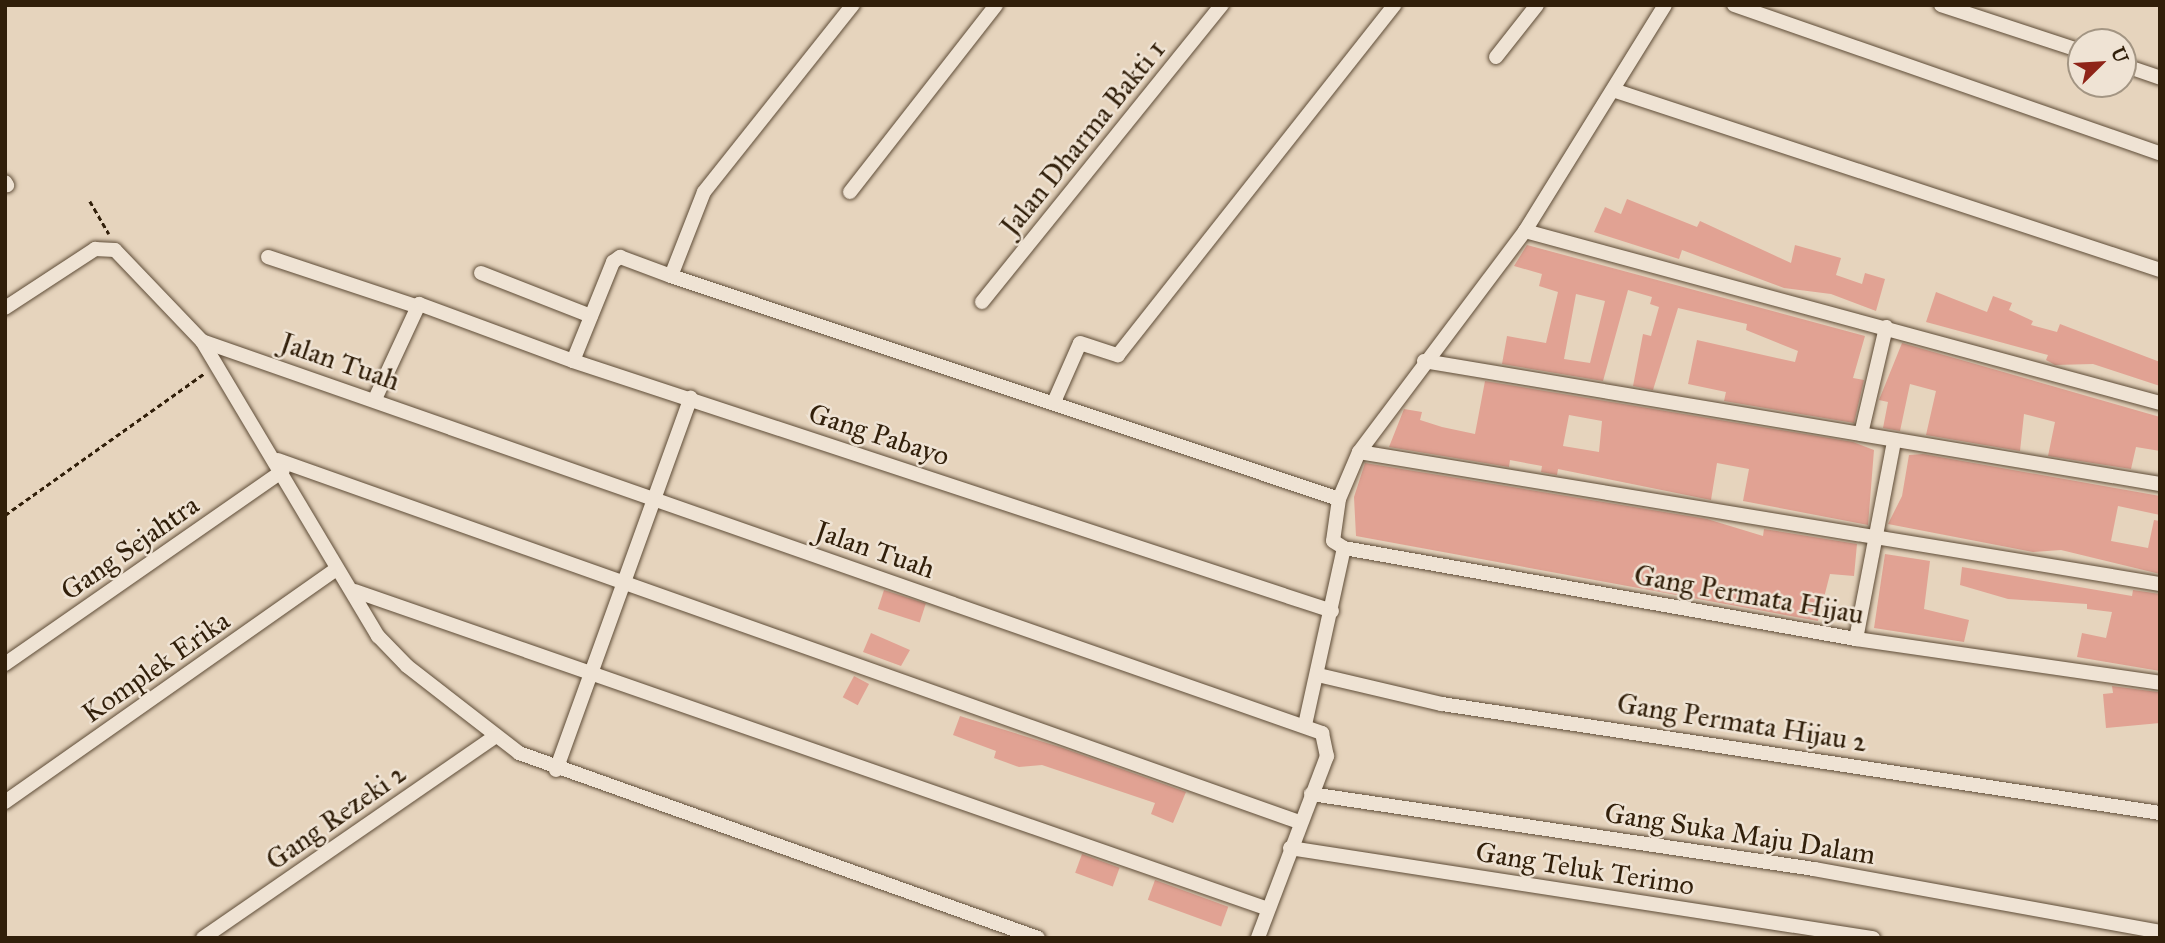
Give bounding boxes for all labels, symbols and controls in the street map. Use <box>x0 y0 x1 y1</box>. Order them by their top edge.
north arrow <box>2067 28 2137 98</box>
street label: Jalan Dharma Bakti 1 <box>994 33 1172 243</box>
text: U <box>2106 44 2133 67</box>
street label: Jalan Tuah <box>276 326 404 398</box>
street label: Gang Pabayo <box>804 396 954 474</box>
street label: Gang Sejahtra <box>55 488 205 608</box>
street label: Jalan Tuah <box>811 514 939 586</box>
street label: Gang Permata Hijau <box>1632 558 1866 632</box>
street label: Komplek Erika <box>76 604 236 730</box>
street label: Gang Permata Hijau 2 <box>1615 687 1869 759</box>
street label: Gang Rezeki 2 <box>260 757 412 877</box>
street label: Gang Suka Maju Dalam <box>1602 796 1878 872</box>
street label: Gang Teluk Terimo <box>1473 835 1697 903</box>

